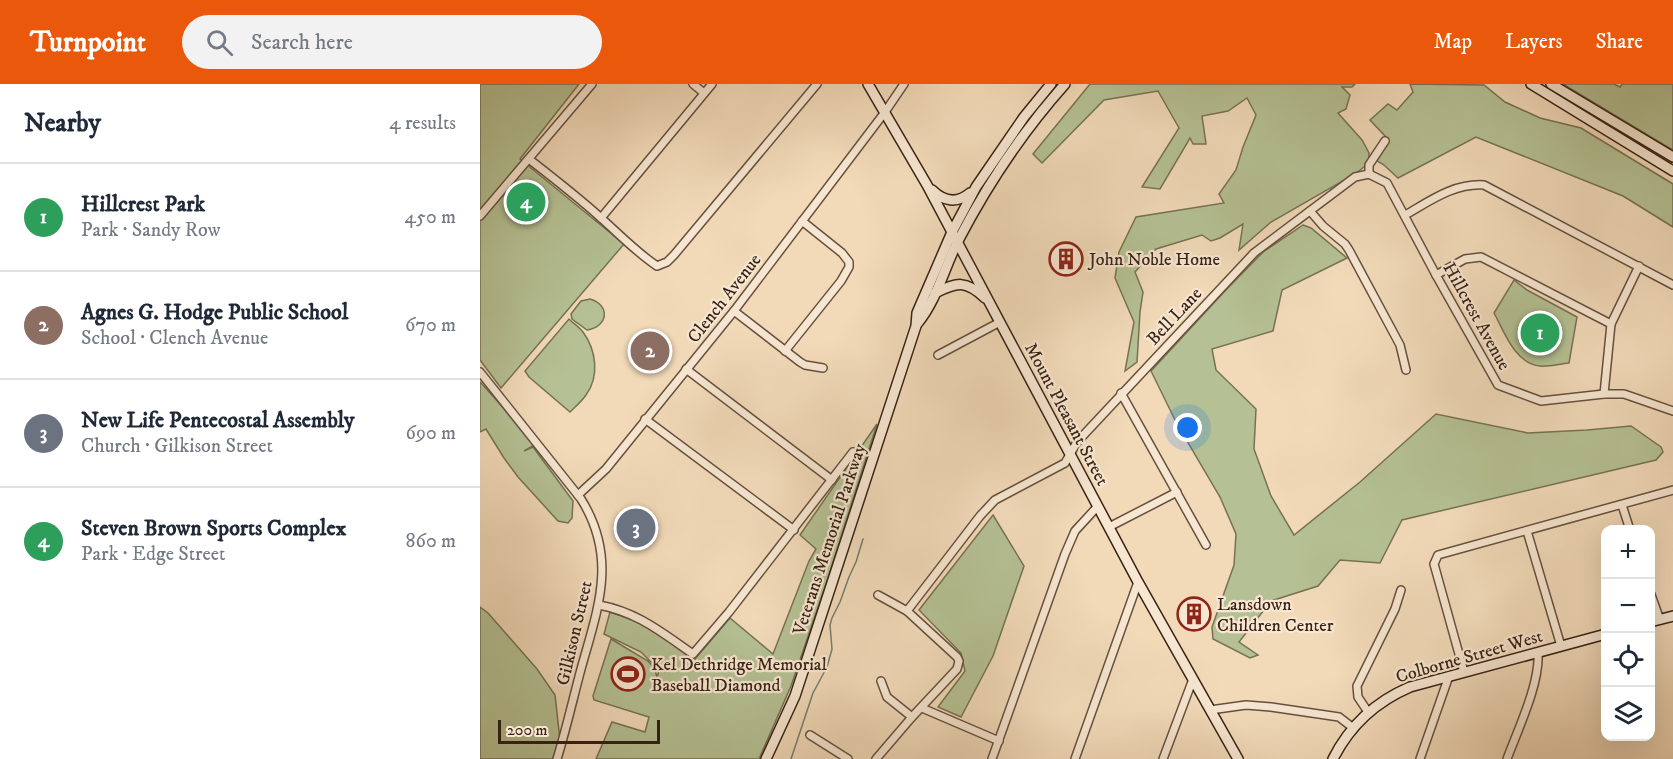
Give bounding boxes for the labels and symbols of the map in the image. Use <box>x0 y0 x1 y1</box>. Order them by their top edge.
pin: 4 <box>506 180 546 224</box>
building icon: John Noble Home <box>1048 241 1084 277</box>
place label: John Noble Home <box>1087 249 1220 271</box>
street label: Clench Avenue <box>683 250 766 348</box>
street label: Hillcrest Avenue <box>1437 259 1515 374</box>
street label: Bell Lane <box>1142 283 1207 350</box>
pin: 1 <box>1520 310 1560 356</box>
pin: 2 <box>630 328 670 374</box>
street label: Mount Pleasant Street <box>1019 339 1113 490</box>
your location <box>1173 413 1202 442</box>
street label: Veterans Memorial Parkway <box>788 440 871 639</box>
pin: 3 <box>616 506 656 550</box>
street label: Gilkison Street <box>552 578 598 688</box>
place label: Lansdown Children Center <box>1217 594 1334 637</box>
building icon: Lansdown Children Center <box>1176 596 1212 632</box>
street label: Colborne Street West <box>1393 625 1546 688</box>
place label: Kel Dethridge Memorial Baseball Diamond <box>651 654 827 697</box>
sports icon: Kel Dethridge Memorial Baseball Diamond <box>610 656 646 692</box>
scale bar <box>498 717 660 744</box>

